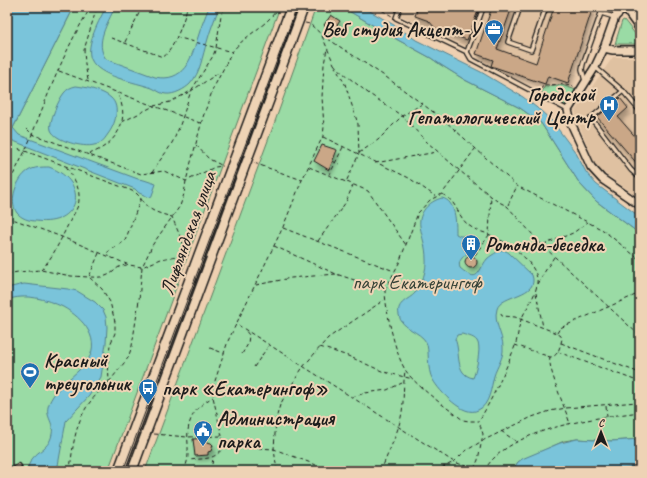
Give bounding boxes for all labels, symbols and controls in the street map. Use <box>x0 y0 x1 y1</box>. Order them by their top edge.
place label: Веб студия Акцепт-У <box>322 17 483 43</box>
office icon: Веб студия Акцепт-У <box>483 18 505 46</box>
place label: Городской Гепатологический Центр <box>408 82 597 130</box>
hospital icon: Городской Гепатологический Центр <box>598 94 620 122</box>
street label: Лифляндская улица <box>154 167 222 298</box>
place label: Ротонда-беседка <box>485 232 606 257</box>
building icon: Ротонда-беседка <box>460 233 482 261</box>
park label: парк Екатерингоф <box>353 270 483 295</box>
place label: Красный треугольник <box>44 348 132 397</box>
sports icon: Красный треугольник <box>19 361 41 389</box>
place label: парк «Екатерингоф» <box>162 376 329 401</box>
bus stop icon: парк «Екатерингоф» <box>137 377 159 405</box>
place label: Администрация парка <box>217 406 336 454</box>
north arrow <box>581 412 621 452</box>
text: С <box>598 415 605 429</box>
public building icon: Администрация парка <box>192 419 214 447</box>

